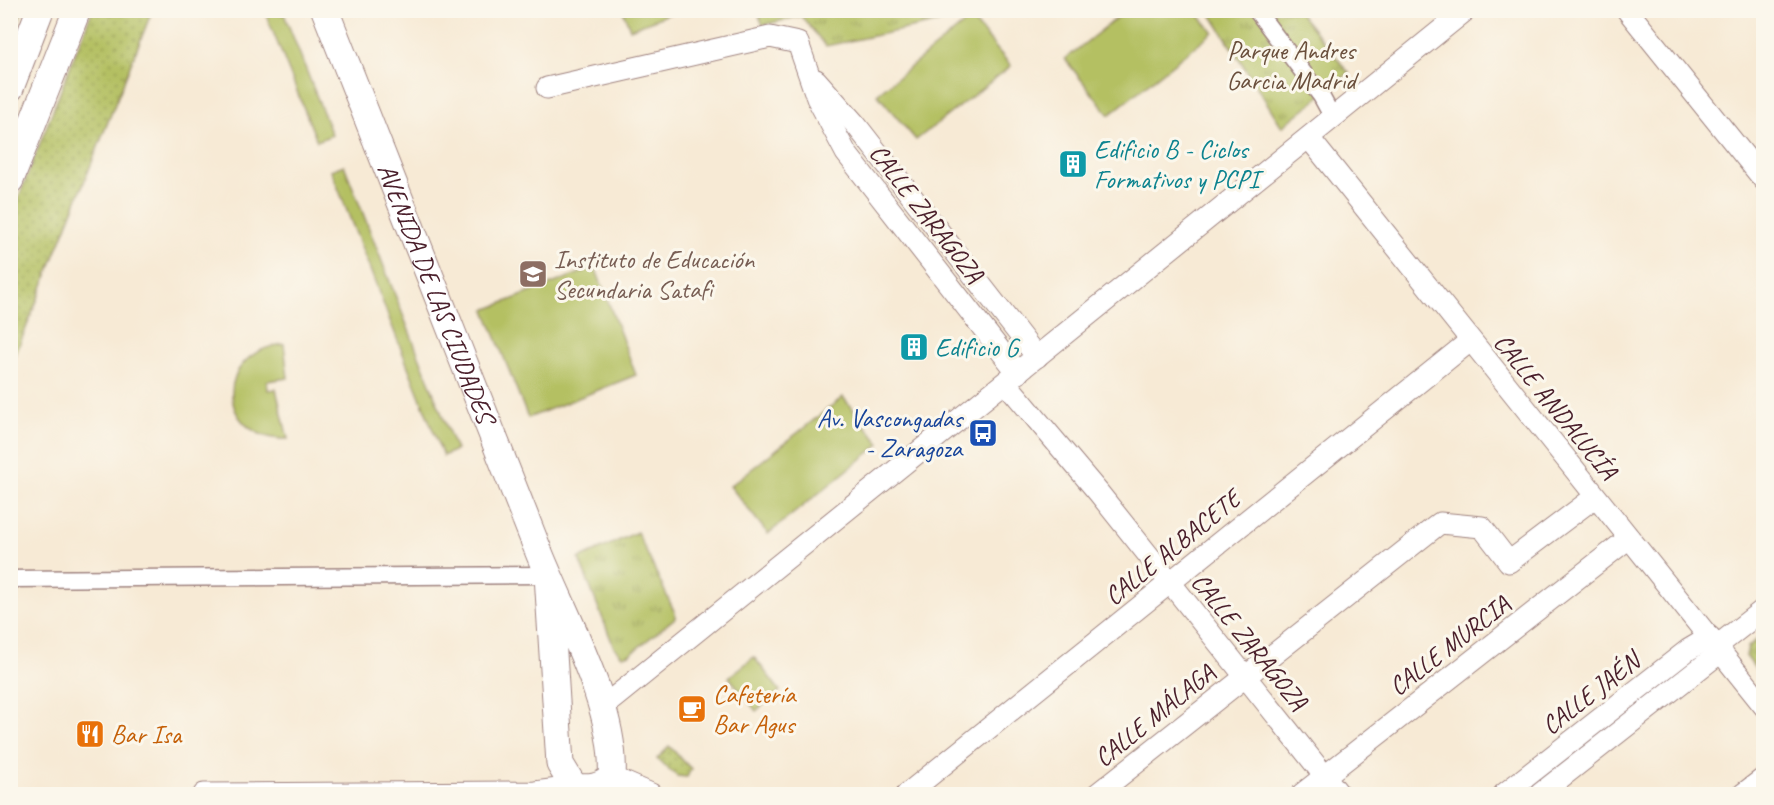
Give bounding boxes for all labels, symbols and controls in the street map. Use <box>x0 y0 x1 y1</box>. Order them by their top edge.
park label: Parque Andres Garcia Madrid <box>1226 34 1359 97</box>
place label: Edificio B - Ciclos Formativos y PCPI <box>1094 133 1264 196</box>
street label: CALLE ZARAGOZA <box>862 137 992 290</box>
building icon: Edificio B - Ciclos Formativos y PCPI <box>1057 148 1089 180</box>
street label: AVENIDA DE LAS CIUDADES <box>370 159 504 432</box>
place label: Instituto de Educación Secundaria Satafi <box>554 243 756 306</box>
school or university icon: Instituto de Educación Secundaria Satafi <box>517 258 549 290</box>
street label: CALLE ANDALUCÍA <box>1487 327 1626 488</box>
building icon: Edificio G <box>898 331 930 363</box>
place label: Edificio G <box>935 331 1021 364</box>
place label: Av. Vascongadas - Zaragoza <box>817 402 964 465</box>
bus stop icon: Av. Vascongadas - Zaragoza <box>967 417 999 449</box>
street label: CALLE ALBACETE <box>1097 480 1250 612</box>
street label: CALLE ZARAGOZA <box>1184 566 1316 717</box>
street label: CALLE MURCIA <box>1382 587 1517 703</box>
street label: CALLE JAÉN <box>1535 642 1649 742</box>
street label: CALLE MÁLAGA <box>1087 656 1222 774</box>
place label: Cafetería Bar Agus <box>713 678 797 741</box>
cafe icon: Cafetería Bar Agus <box>676 693 708 725</box>
restaurant icon: Bar Isa <box>74 718 106 750</box>
place label: Bar Isa <box>111 718 183 751</box>

